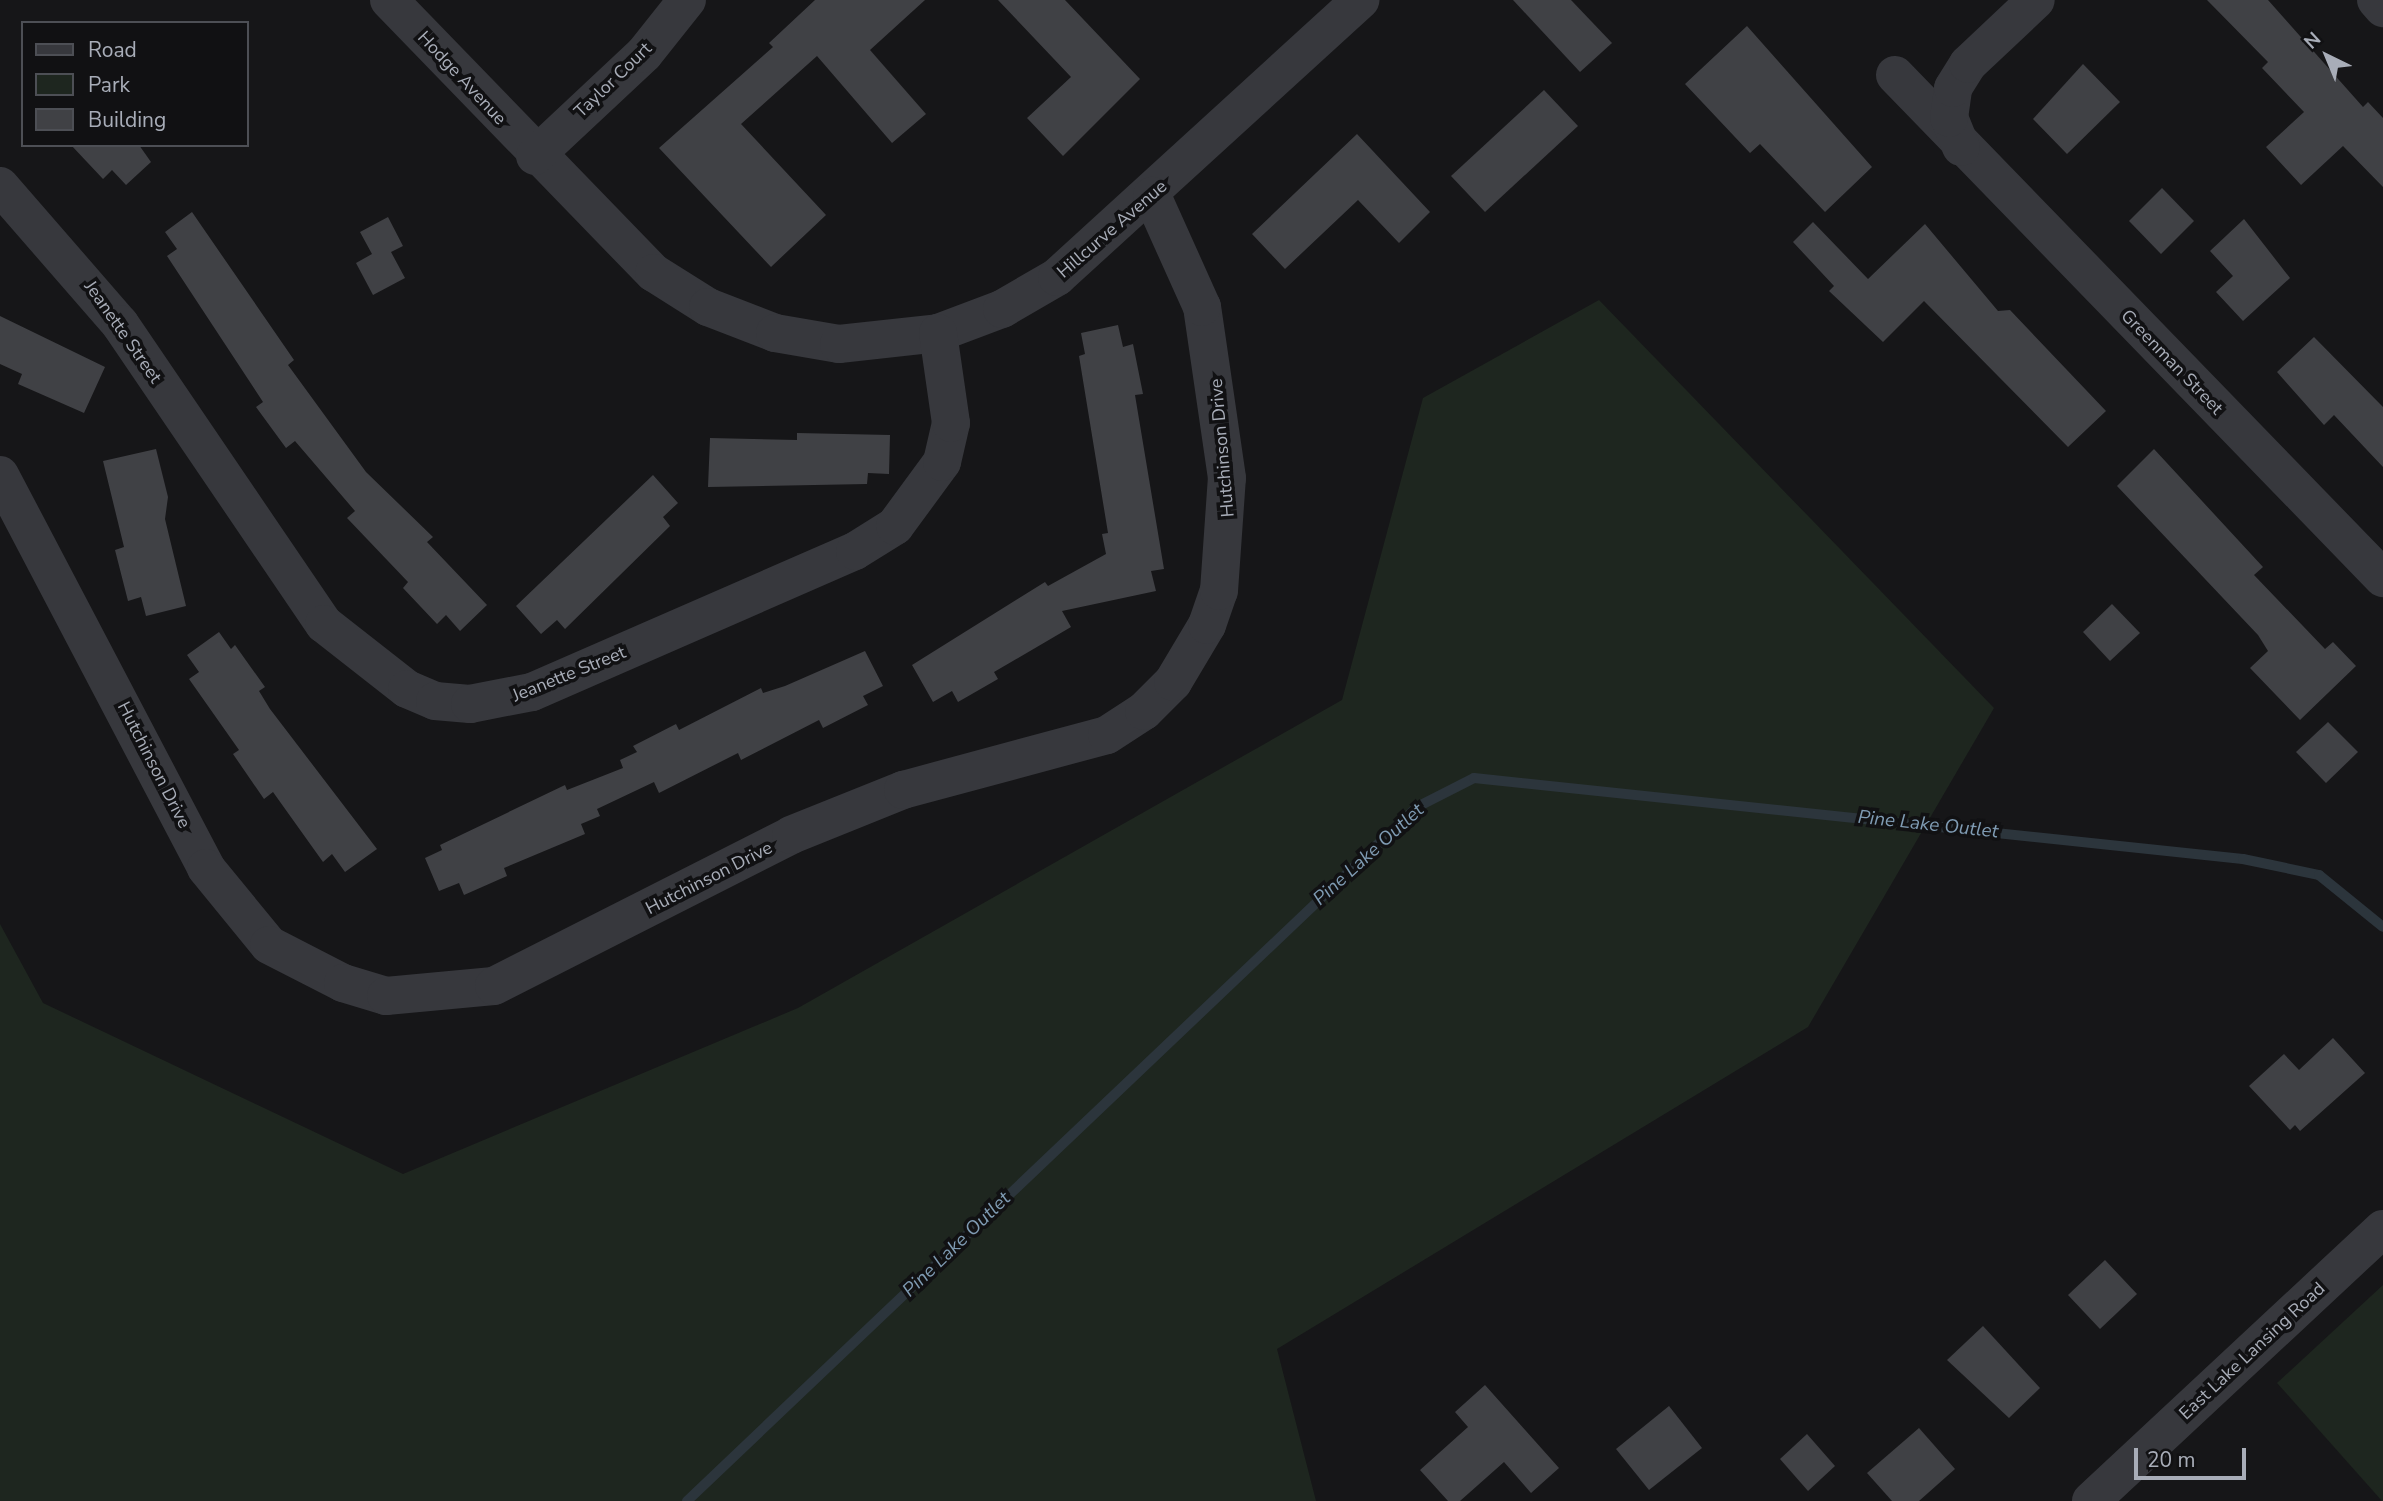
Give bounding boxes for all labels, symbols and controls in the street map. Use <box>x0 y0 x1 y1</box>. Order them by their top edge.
legend <box>21 21 248 147</box>
north arrow <box>2292 21 2362 91</box>
text: N <box>2299 26 2327 55</box>
street label: Hodge Avenue <box>413 27 511 129</box>
text: Road <box>88 36 137 64</box>
street label: Taylor Court <box>570 38 656 122</box>
text: Park <box>88 71 130 99</box>
text: Building <box>88 106 166 134</box>
street label: Hillcurve Avenue <box>1053 175 1171 283</box>
street label: Jeanette Street <box>80 277 166 387</box>
street label: Greenman Street <box>2116 305 2228 419</box>
street label: Hutchinson Drive <box>1205 378 1239 518</box>
street label: Jeanette Street <box>509 641 629 707</box>
street label: Hutchinson Drive <box>113 698 195 832</box>
water label: Pine Lake Outlet <box>1309 799 1429 911</box>
water label: Pine Lake Outlet <box>1857 806 1999 844</box>
street label: Hutchinson Drive <box>642 837 776 919</box>
water label: Pine Lake Outlet <box>898 1188 1016 1302</box>
street label: East Lake Lansing Road <box>2175 1278 2329 1424</box>
scale bar <box>2138 1434 2250 1478</box>
text: 20 m <box>2147 1446 2196 1474</box>

